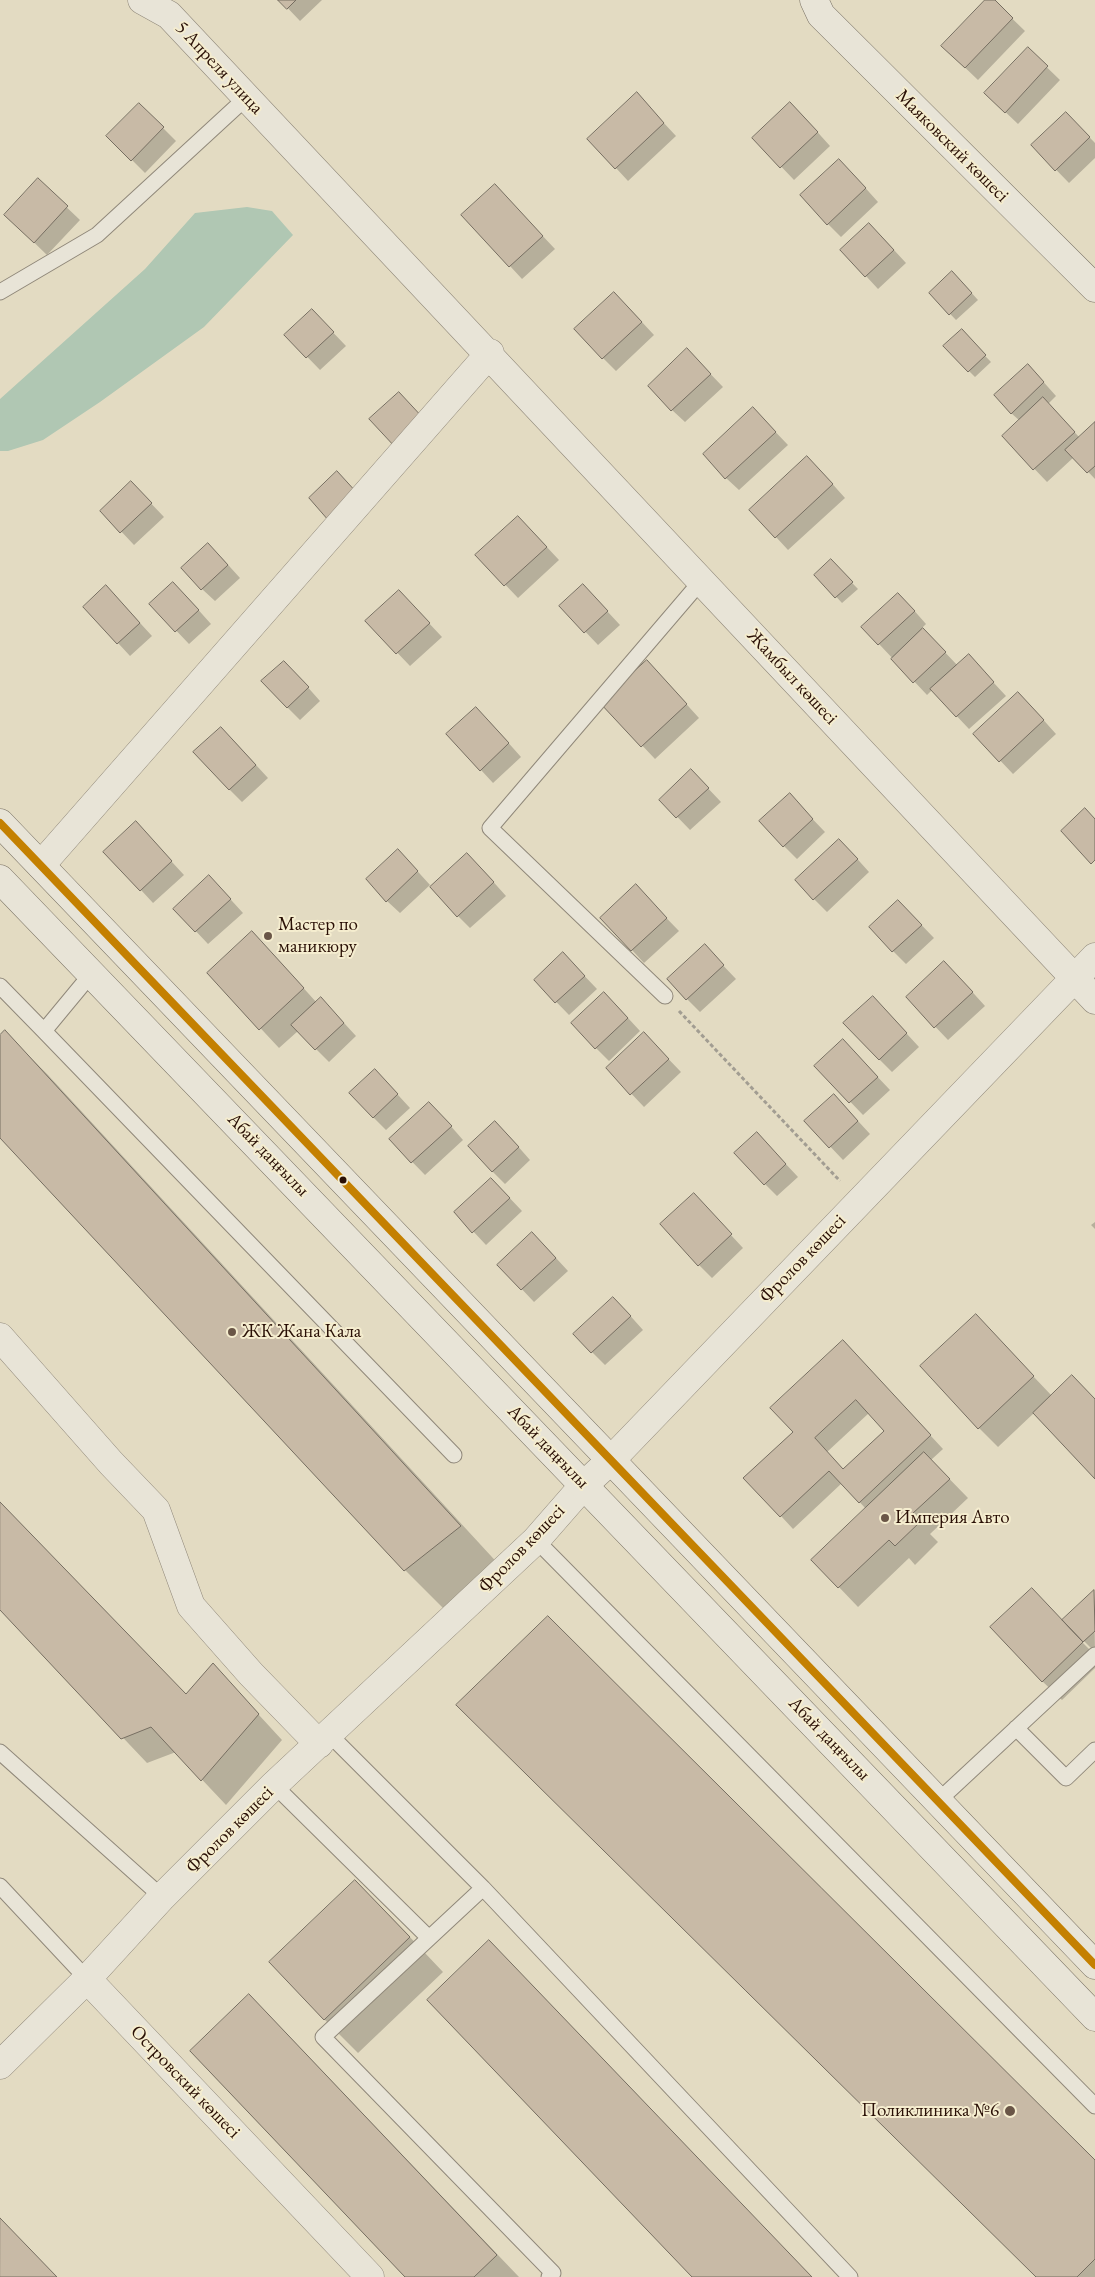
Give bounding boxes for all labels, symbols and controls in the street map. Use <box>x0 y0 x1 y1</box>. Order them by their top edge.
street label: 5 Апреля улица <box>170 17 268 119</box>
street label: Маяковский көшесі <box>891 85 1013 207</box>
street label: Жамбыл көшесі <box>742 624 842 730</box>
place label: Мастер по маникюру <box>278 914 358 958</box>
marker: Мастер по маникюру <box>262 930 274 942</box>
street label: Абай даңғылы <box>222 1108 314 1202</box>
unlabelled marker <box>338 1175 348 1185</box>
street label: Фролов көшесі <box>755 1210 851 1308</box>
place label: ЖК Жана Кала <box>242 1321 361 1343</box>
marker: ЖК Жана Кала <box>226 1326 238 1338</box>
street label: Абай даңғылы <box>502 1400 594 1494</box>
street label: Фролов көшесі <box>474 1500 570 1598</box>
place label: Империя Авто <box>895 1507 1010 1529</box>
marker: Империя Авто <box>879 1512 891 1524</box>
street label: Абай даңғылы <box>783 1692 875 1786</box>
street label: Фролов көшесі <box>181 1781 279 1879</box>
street label: Островский көшесі <box>125 2021 245 2143</box>
place label: Поликлиника №6 <box>861 2100 999 2122</box>
marker: Поликлиника №6 <box>1003 2104 1017 2118</box>

